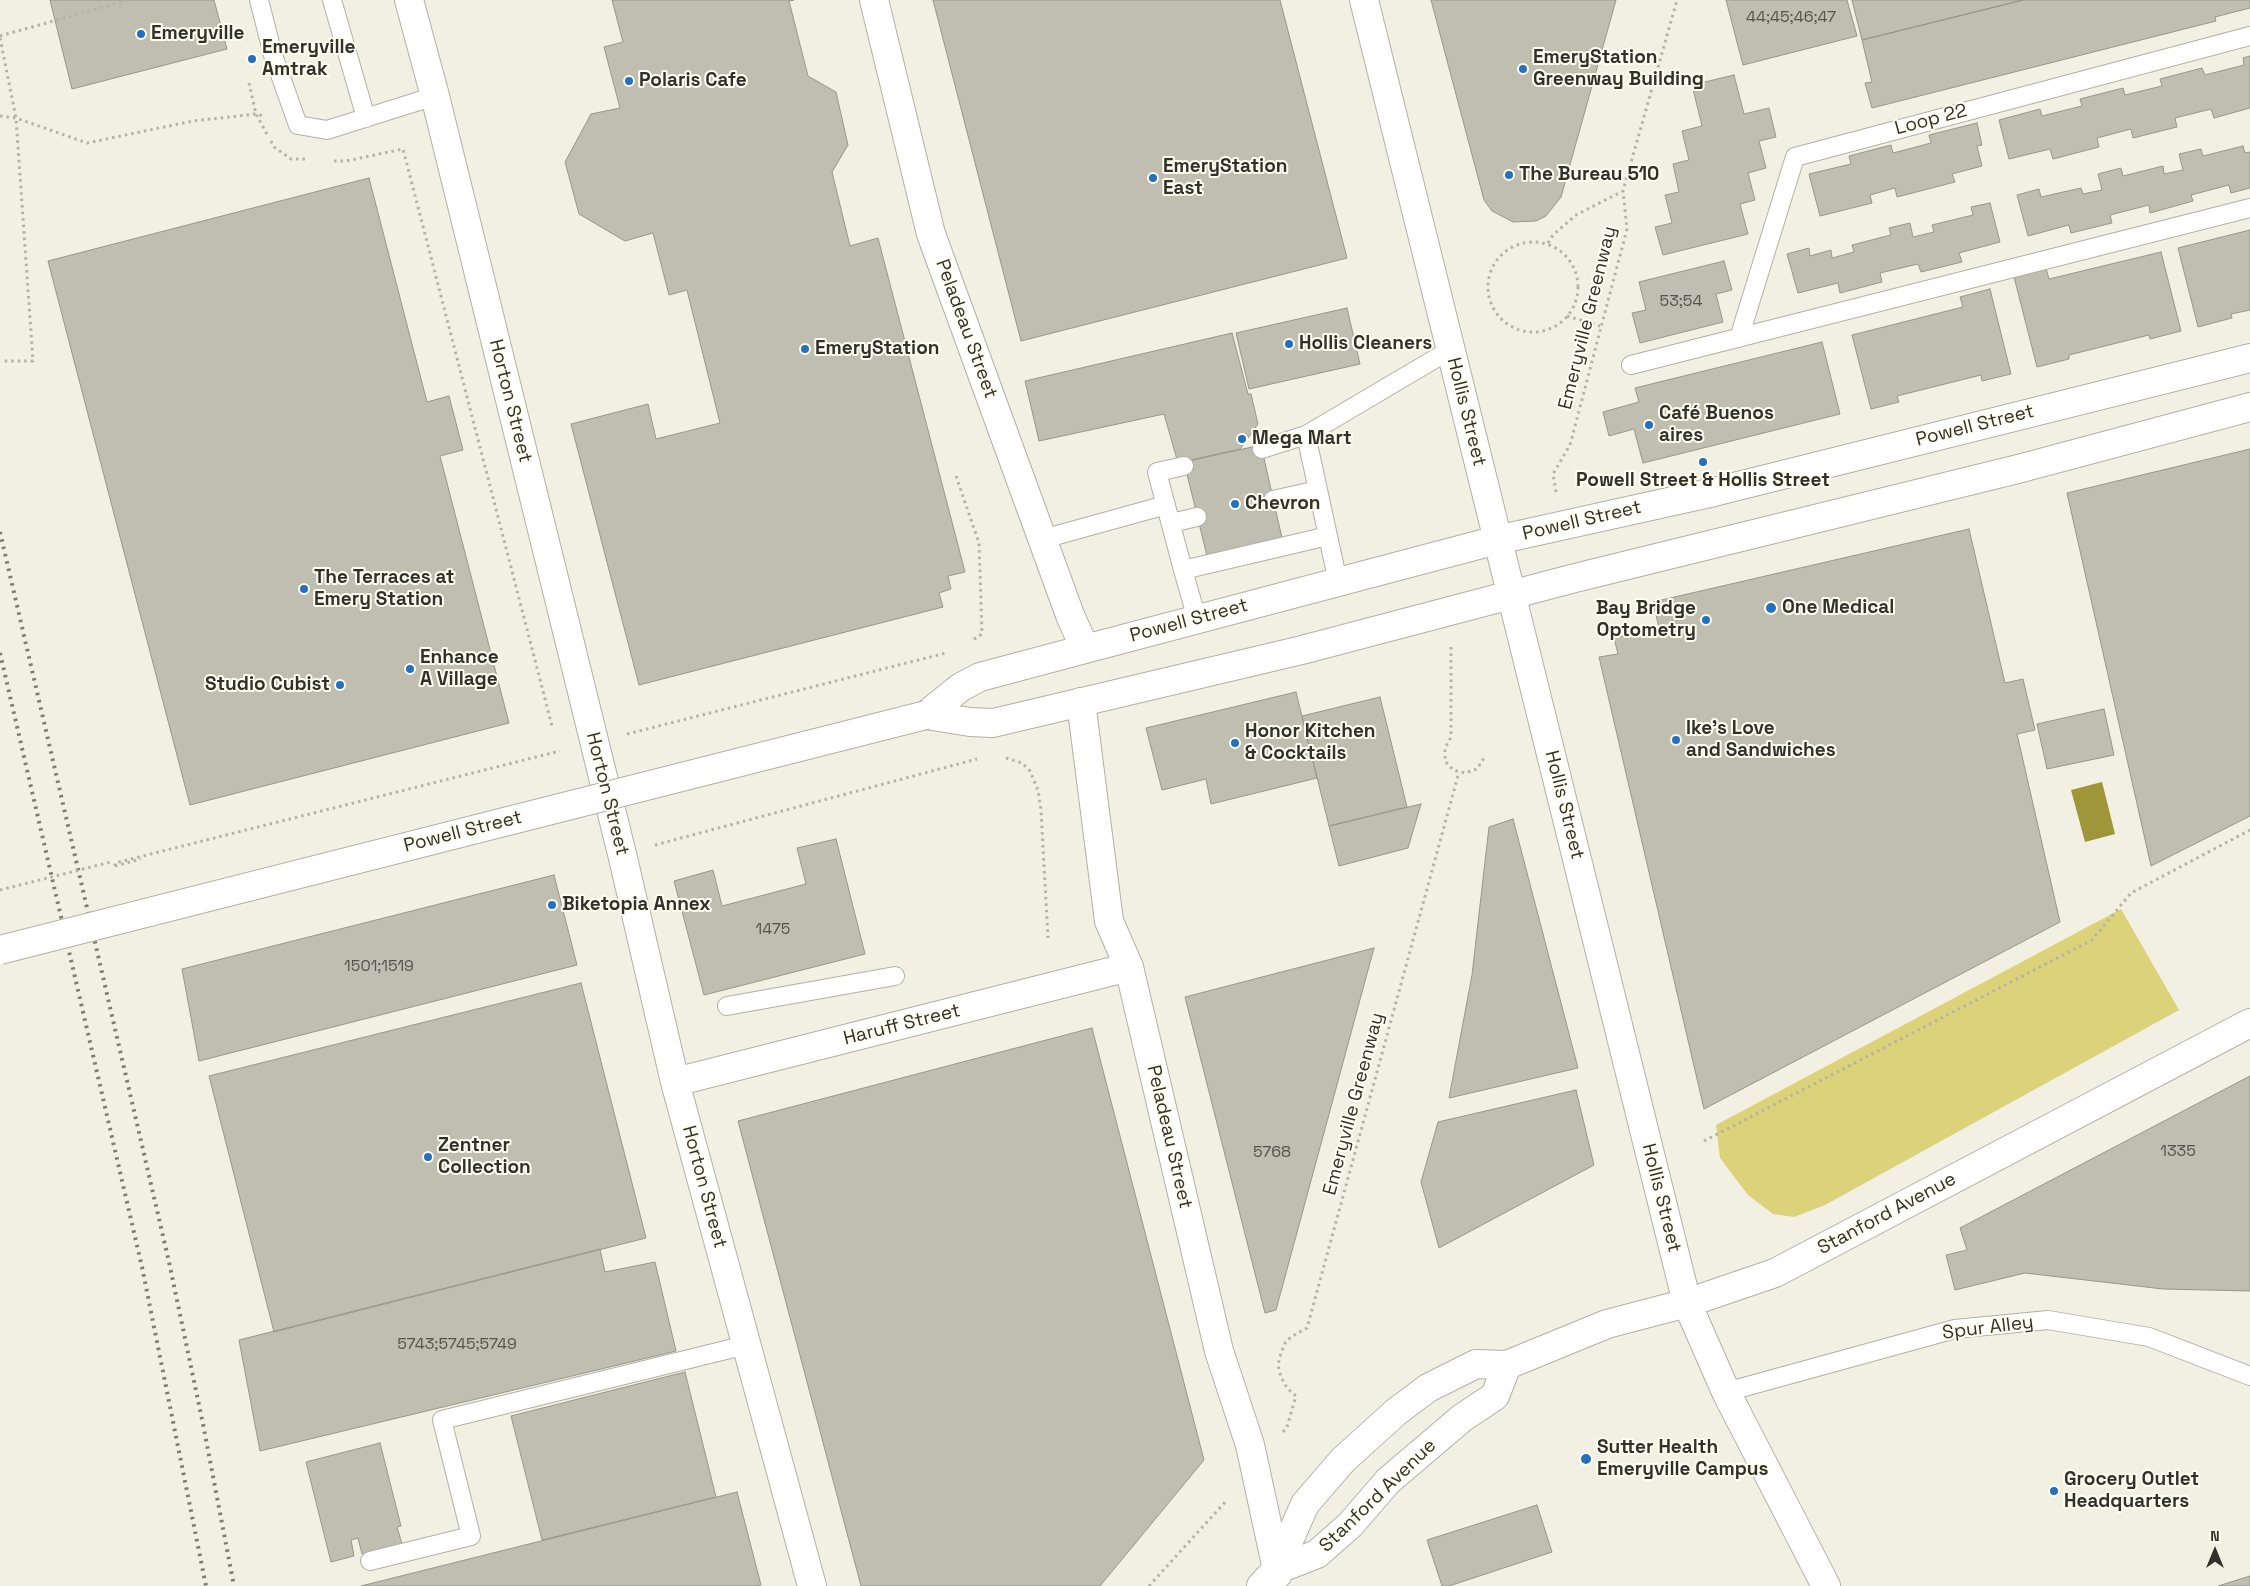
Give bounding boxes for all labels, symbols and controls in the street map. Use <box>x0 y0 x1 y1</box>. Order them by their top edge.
house number: 44;45;46;47 <box>1746 8 1836 28</box>
place label: Emeryville <box>151 23 244 45</box>
marker: Emeryville <box>135 28 147 40</box>
place label: Emeryville Amtrak <box>262 37 355 81</box>
place label: EmeryStation Greenway Building <box>1533 47 1704 91</box>
marker: Emeryville Amtrak <box>246 53 258 65</box>
marker: EmeryStation Greenway Building <box>1517 63 1529 75</box>
place label: Polaris Cafe <box>639 70 747 92</box>
marker: Polaris Cafe <box>623 75 635 87</box>
street label: Loop 22 <box>1892 99 1970 141</box>
place label: EmeryStation East <box>1163 156 1287 200</box>
place label: The Bureau 510 <box>1519 164 1659 186</box>
marker: The Bureau 510 <box>1503 169 1515 181</box>
marker: EmeryStation East <box>1147 172 1159 184</box>
street label: Emeryville Greenway <box>1554 224 1622 412</box>
street label: Peladeau Street <box>930 256 1002 402</box>
house number: 53;54 <box>1660 292 1702 312</box>
place label: Hollis Cleaners <box>1299 333 1432 355</box>
street label: Horton Street <box>484 337 536 465</box>
place label: EmeryStation <box>815 338 939 360</box>
marker: Hollis Cleaners <box>1283 338 1295 350</box>
marker: EmeryStation <box>799 343 811 355</box>
street label: Hollis Street <box>1441 355 1491 469</box>
street label: Powell Street <box>1913 400 2037 452</box>
place label: Café Buenos aires <box>1659 403 1774 447</box>
marker: Café Buenos aires <box>1643 419 1655 431</box>
place label: Mega Mart <box>1252 428 1352 450</box>
marker: Mega Mart <box>1236 433 1248 445</box>
marker: Powell Street & Hollis Street <box>1697 456 1709 468</box>
place label: Powell Street & Hollis Street <box>1576 470 1830 492</box>
place label: Chevron <box>1245 493 1321 515</box>
street label: Powell Street <box>1520 496 1644 546</box>
marker: Chevron <box>1229 498 1241 510</box>
place label: The Terraces at Emery Station <box>314 567 454 611</box>
marker: The Terraces at Emery Station <box>298 583 310 595</box>
street label: Powell Street <box>1128 594 1250 648</box>
place label: One Medical <box>1782 597 1894 619</box>
place label: Bay Bridge Optometry <box>1596 598 1696 642</box>
marker: One Medical <box>1764 601 1778 615</box>
marker: Bay Bridge Optometry <box>1700 614 1712 626</box>
place label: Enhance A Village <box>420 647 499 691</box>
marker: Enhance A Village <box>404 663 416 675</box>
place label: Studio Cubist <box>205 674 330 696</box>
marker: Studio Cubist <box>334 679 346 691</box>
place label: Ike's Love and Sandwiches <box>1686 718 1836 762</box>
place label: Honor Kitchen & Cocktails <box>1245 721 1376 765</box>
street label: Horton Street <box>581 730 633 858</box>
marker: Ike's Love and Sandwiches <box>1670 734 1682 746</box>
marker: Honor Kitchen & Cocktails <box>1229 737 1241 749</box>
street label: Hollis Street <box>1539 748 1589 862</box>
street label: Powell Street <box>401 806 525 858</box>
place label: Biketopia Annex <box>562 894 710 916</box>
marker: Biketopia Annex <box>546 899 558 911</box>
house number: 1475 <box>756 920 790 940</box>
house number: 1501;1519 <box>344 957 414 977</box>
street label: Haruff Street <box>841 999 963 1051</box>
street label: Emeryville Greenway <box>1319 1010 1389 1198</box>
street label: Peladeau Street <box>1141 1063 1197 1211</box>
street label: Horton Street <box>677 1123 731 1251</box>
place label: Zentner Collection <box>438 1135 531 1179</box>
street label: Hollis Street <box>1636 1141 1686 1255</box>
house number: 1335 <box>2160 1142 2196 1162</box>
house number: 5768 <box>1253 1143 1291 1163</box>
marker: Zentner Collection <box>422 1151 434 1163</box>
street label: Stanford Avenue <box>1814 1168 1960 1260</box>
street label: Spur Alley <box>1941 1311 2035 1345</box>
house number: 5743;5745;5749 <box>397 1335 517 1355</box>
street label: Stanford Avenue <box>1315 1435 1441 1557</box>
place label: Sutter Health Emeryville Campus <box>1597 1437 1769 1481</box>
marker: Sutter Health Emeryville Campus <box>1579 1452 1593 1466</box>
place label: Grocery Outlet Headquarters <box>2064 1469 2199 1513</box>
marker: Grocery Outlet Headquarters <box>2048 1485 2060 1497</box>
north arrow <box>2190 1526 2240 1576</box>
text: N <box>2210 1527 2220 1545</box>

